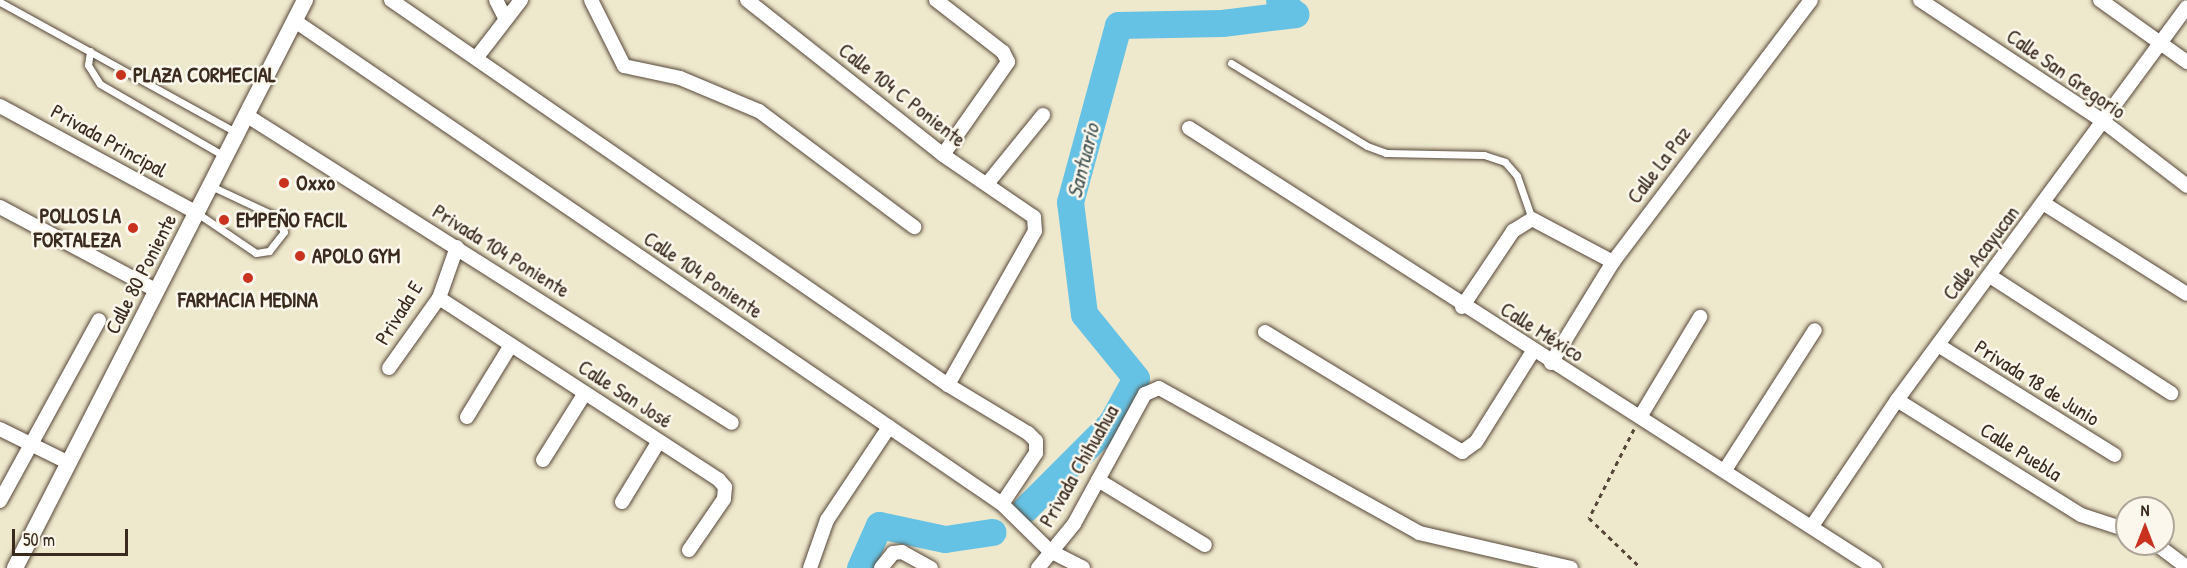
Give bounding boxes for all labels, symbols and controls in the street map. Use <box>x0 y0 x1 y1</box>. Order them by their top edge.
street label: Calle San Gregorio <box>2002 24 2130 124</box>
street label: Calle 104 C Poniente <box>833 38 971 152</box>
place label: PLAZA CORMECIAL <box>133 62 276 88</box>
marker: PLAZA CORMECIAL <box>114 68 128 82</box>
street label: Privada Principal <box>47 99 171 183</box>
water label: Santuario <box>1061 121 1105 201</box>
street label: Calle La Paz <box>1622 121 1696 209</box>
place label: Oxxo <box>296 170 335 196</box>
marker: Oxxo <box>277 176 291 190</box>
street label: Privada 104 Poniente <box>428 199 574 303</box>
street label: Calle Acayucan <box>1937 201 2025 305</box>
place label: POLLOS LA FORTALEZA <box>34 203 121 253</box>
place label: EMPEÑO FACIL <box>236 207 347 233</box>
street label: Calle 80 Poniente <box>100 210 182 338</box>
marker: EMPEÑO FACIL <box>217 213 231 227</box>
marker: POLLOS LA FORTALEZA <box>126 221 140 235</box>
street label: Calle 104 Poniente <box>639 226 767 324</box>
place label: APOLO GYM <box>312 243 400 269</box>
marker: APOLO GYM <box>293 249 307 263</box>
marker: FARMACIA MEDINA <box>241 271 255 285</box>
street label: Privada E <box>370 277 428 349</box>
place label: FARMACIA MEDINA <box>178 287 318 313</box>
street label: Calle México <box>1496 297 1588 367</box>
street label: Privada 18 de Junio <box>1970 335 2104 431</box>
street label: Calle San José <box>573 354 677 434</box>
street label: Privada Chihuahua <box>1034 401 1124 531</box>
street label: Calle Puebla <box>1976 417 2066 487</box>
north arrow <box>2115 496 2175 556</box>
text: N <box>2141 499 2149 521</box>
scale bar <box>15 517 130 555</box>
text: 50 m <box>23 527 55 552</box>

